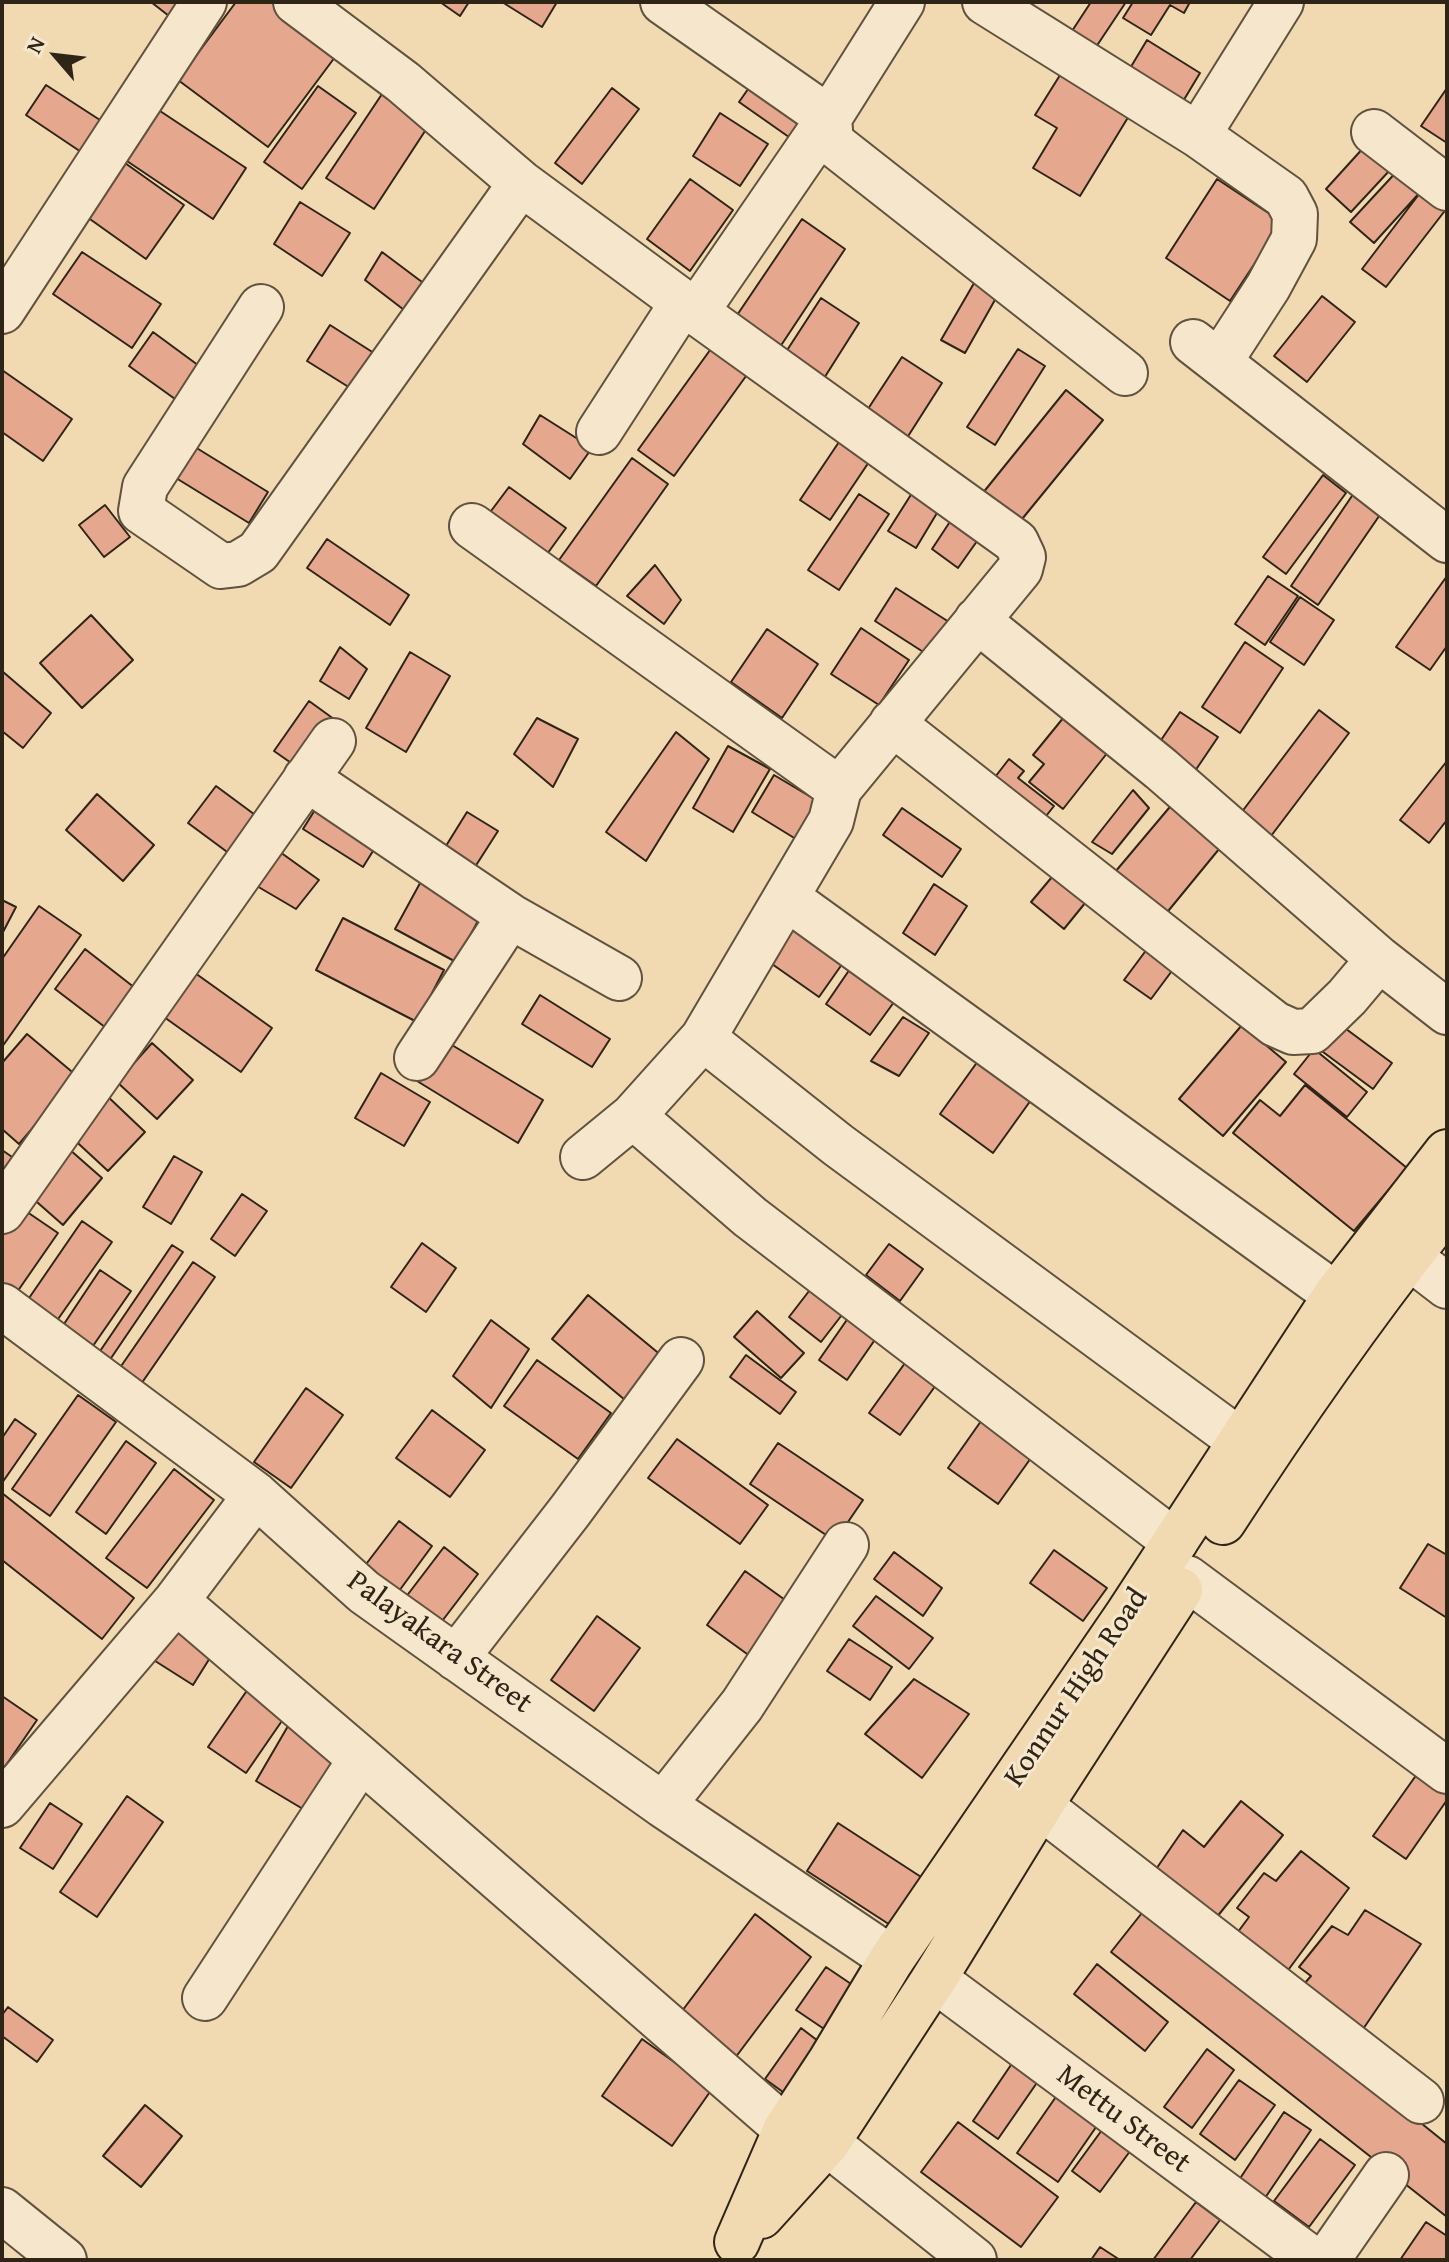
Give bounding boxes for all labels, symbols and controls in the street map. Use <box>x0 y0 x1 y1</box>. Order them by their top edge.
north arrow <box>16 16 96 96</box>
text: N <box>17 31 52 59</box>
street label: Palayakara Street <box>340 1564 538 1722</box>
street label: Konnur High Road <box>997 1582 1157 1794</box>
street label: Mettu Street <box>1049 2058 1197 2182</box>

